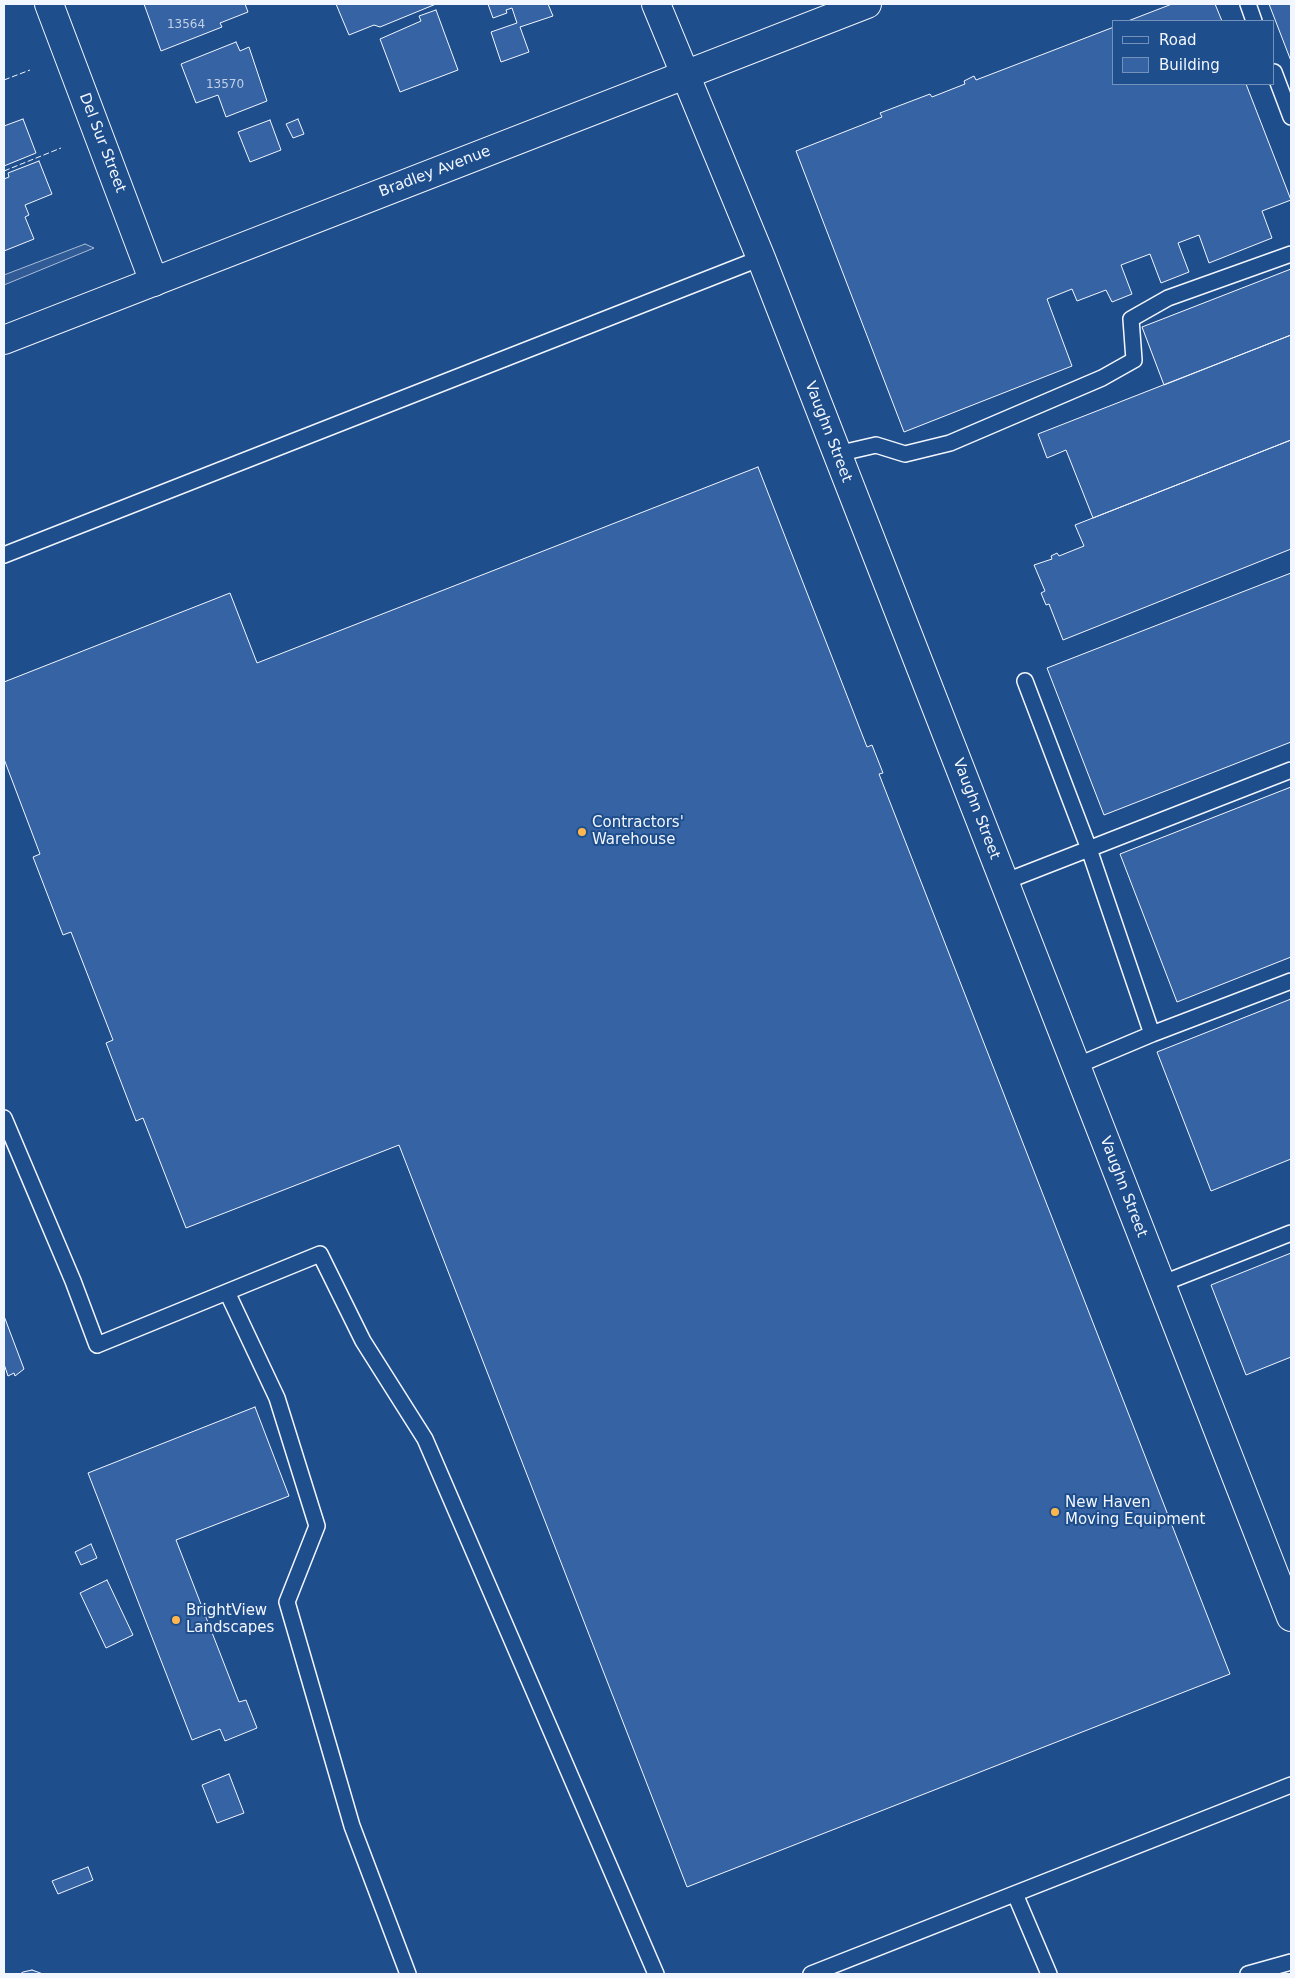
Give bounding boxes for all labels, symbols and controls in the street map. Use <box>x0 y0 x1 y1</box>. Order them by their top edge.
house number: 13564 <box>167 18 205 32</box>
legend <box>1112 20 1275 85</box>
text: Road <box>1159 31 1197 49</box>
text: Building <box>1159 56 1220 74</box>
house number: 13570 <box>206 78 244 92</box>
street label: Del Sur Street <box>75 91 129 195</box>
street label: Bradley Avenue <box>377 142 493 202</box>
street label: Vaughn Street <box>800 379 856 485</box>
street label: Vaughn Street <box>948 756 1004 862</box>
place label: Contractors' Warehouse <box>592 814 684 849</box>
marker: Contractors' Warehouse <box>576 826 588 838</box>
street label: Vaughn Street <box>1095 1134 1151 1240</box>
place label: New Haven Moving Equipment <box>1065 1494 1205 1529</box>
marker: New Haven Moving Equipment <box>1049 1506 1061 1518</box>
place label: BrightView Landscapes <box>186 1602 274 1637</box>
marker: BrightView Landscapes <box>170 1614 182 1626</box>

